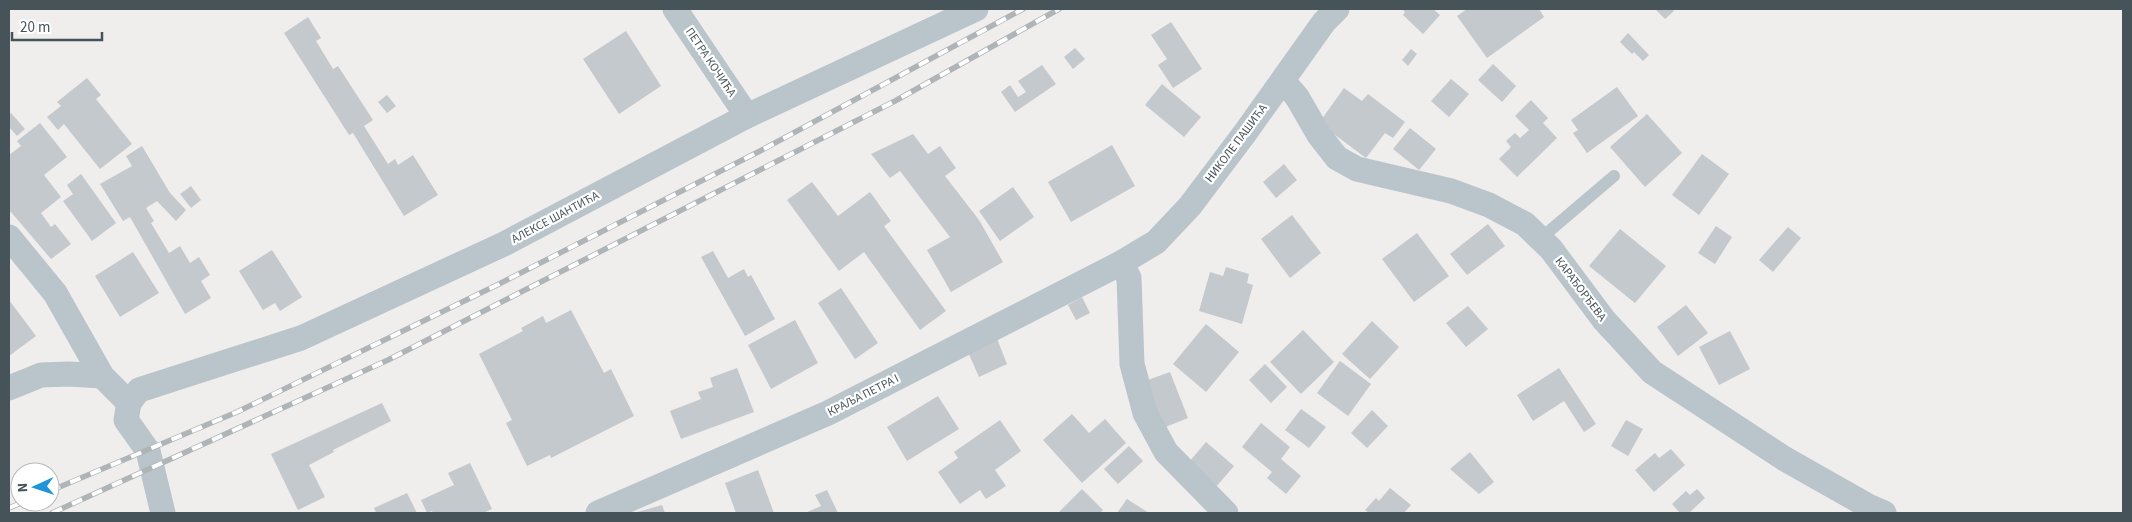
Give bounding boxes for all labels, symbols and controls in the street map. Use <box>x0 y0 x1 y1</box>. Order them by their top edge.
scale bar <box>12 10 102 42</box>
text: 20 m <box>20 17 50 38</box>
street label: ПЕТРА КОЧИЋА <box>681 24 740 101</box>
street label: НИКОЛЕ ПАШИЋА <box>1201 100 1272 186</box>
street label: АЛЕКСЕ ШАНТИЋА <box>508 187 602 248</box>
street label: КАРАЂОРЂЕВА <box>1551 254 1611 325</box>
street label: КРАЉА ПЕТРА I <box>825 370 902 421</box>
north arrow <box>10 462 60 512</box>
text: N <box>13 482 33 493</box>

